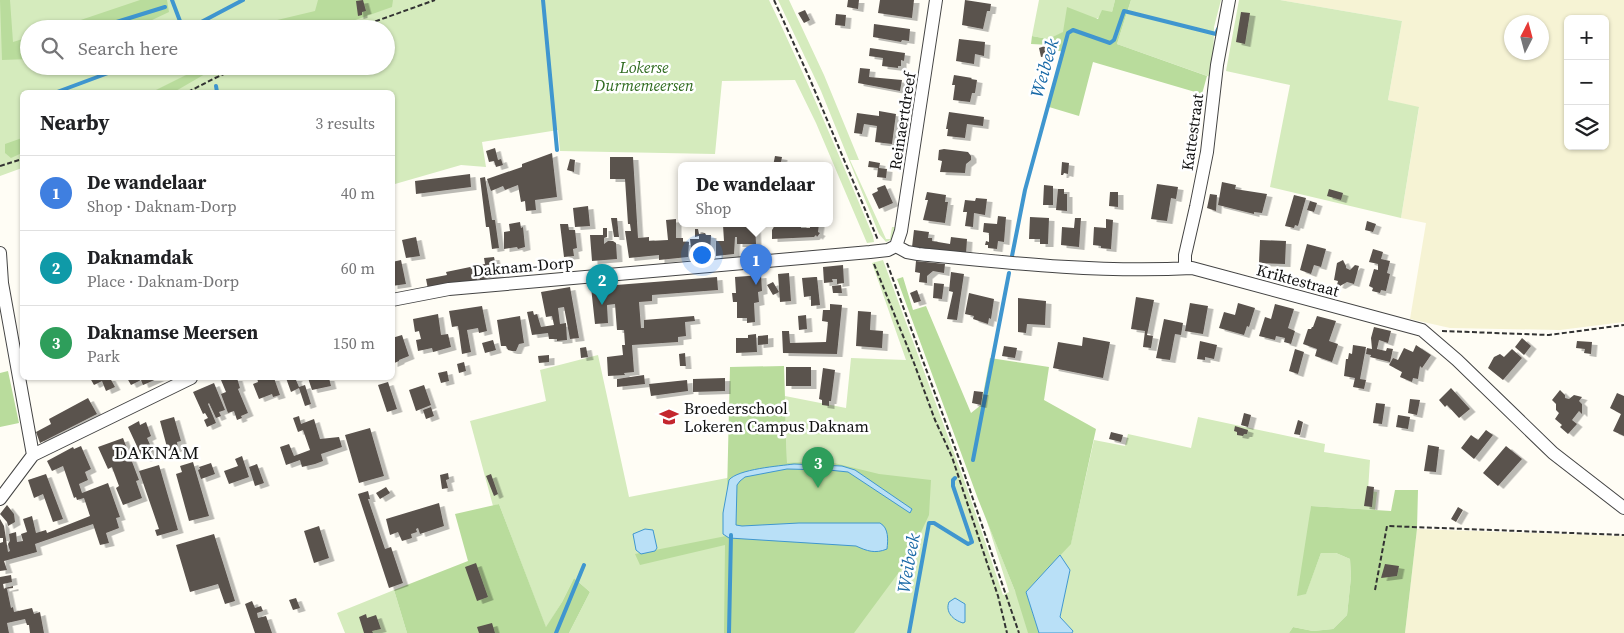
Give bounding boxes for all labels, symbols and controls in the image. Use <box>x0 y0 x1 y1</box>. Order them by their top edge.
north arrow <box>1504 15 1549 60</box>
map controls <box>1564 15 1609 150</box>
button: + <box>1564 15 1609 60</box>
search box <box>20 20 395 75</box>
icon: search <box>38 34 66 62</box>
text: Search here <box>78 35 178 61</box>
water label: Weibeek <box>1024 35 1064 100</box>
park label: Lokerse Durmemeersen <box>593 56 694 96</box>
button: − <box>1564 60 1609 105</box>
street label: Reinaertdreef <box>883 69 921 172</box>
street label: Kattestraat <box>1176 91 1208 172</box>
button: layers <box>1564 105 1609 150</box>
text: Nearby <box>40 108 110 137</box>
text: 3 results <box>315 112 375 134</box>
popup <box>678 162 833 227</box>
text: De wandelaar <box>87 169 206 195</box>
text: De wandelaar <box>696 171 815 197</box>
text: 1 <box>52 182 60 204</box>
text: 40 m <box>341 182 375 204</box>
text: Shop · Daknam-Dorp <box>87 195 237 217</box>
text: Shop <box>696 197 731 219</box>
your location <box>689 242 715 268</box>
text: Daknamdak <box>87 244 193 270</box>
pin: 1 <box>740 244 772 285</box>
street label: Daknam-Dorp <box>471 251 575 281</box>
text: 2 <box>52 257 60 279</box>
text: 60 m <box>341 257 375 279</box>
street label: Kriktestraat <box>1254 258 1342 302</box>
pin: 2 <box>586 264 618 305</box>
text: Place · Daknam-Dorp <box>87 270 239 292</box>
text: Daknamse Meersen <box>87 319 258 345</box>
text: 3 <box>52 332 60 354</box>
text: 150 m <box>333 332 375 354</box>
text: Park <box>87 345 120 367</box>
place label: Broederschool Lokeren Campus Daknam <box>684 397 869 437</box>
school or university icon: Broederschool Lokeren Campus Daknam <box>658 406 680 428</box>
district label: DAKNAM <box>114 439 200 465</box>
pin: 3 <box>802 447 834 488</box>
water label: Weibeek <box>890 531 926 595</box>

